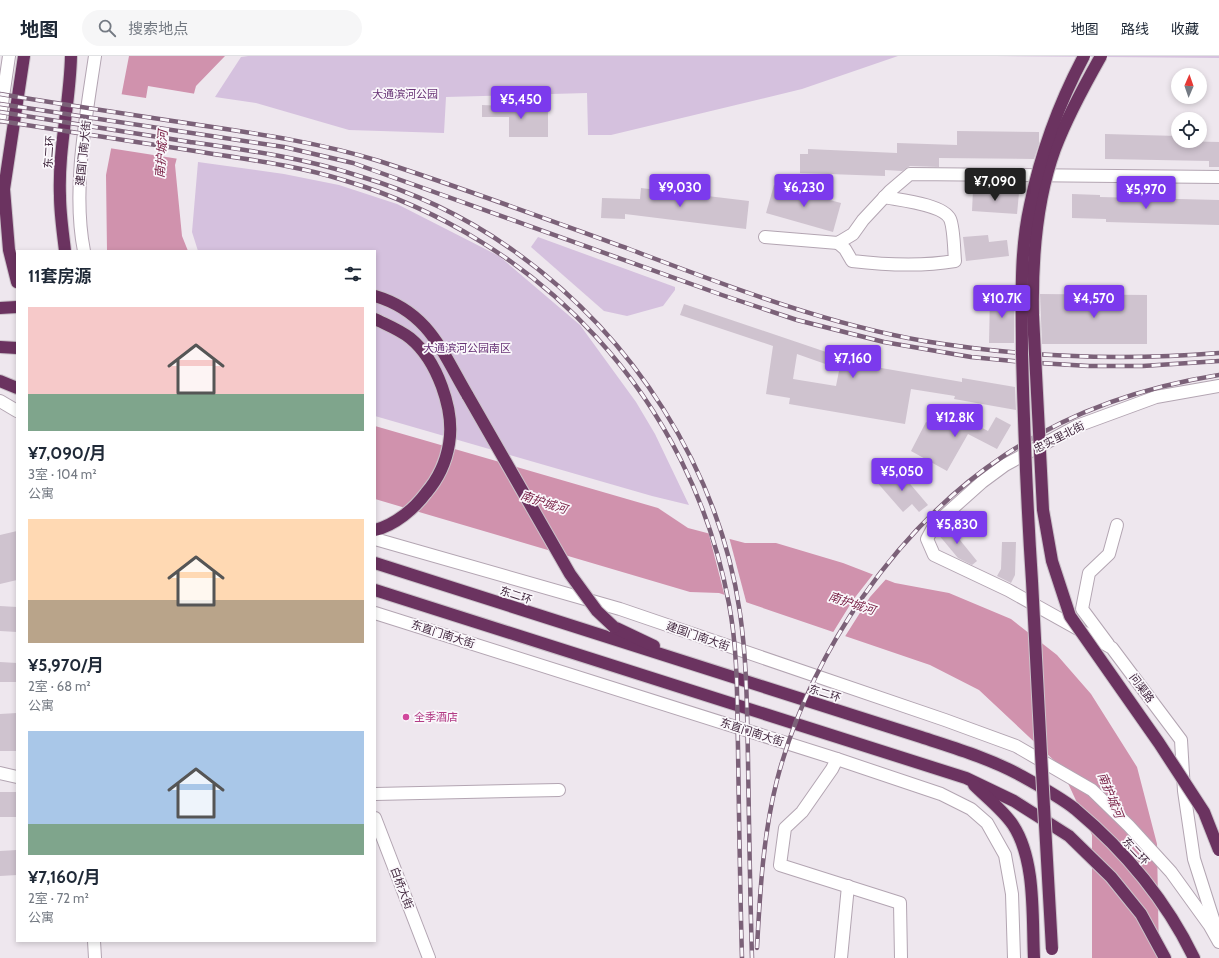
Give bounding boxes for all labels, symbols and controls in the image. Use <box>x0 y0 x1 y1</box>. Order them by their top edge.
search box <box>82 10 362 46</box>
icon: search <box>96 17 118 39</box>
text: 地图 <box>20 18 58 41</box>
text: 搜索地点 <box>128 20 188 38</box>
text: 地图 <box>1071 20 1099 38</box>
text: 路线 <box>1121 20 1149 38</box>
text: 收藏 <box>1171 20 1199 38</box>
north arrow <box>1171 68 1207 104</box>
map controls <box>1171 68 1207 148</box>
pin: ¥5,450 <box>488 86 554 120</box>
park label: 大通滨河公园 <box>372 87 438 101</box>
text: ¥5,450 <box>500 91 542 107</box>
button: locate <box>1171 112 1207 148</box>
street label: 建国门南大街 <box>73 119 93 187</box>
water label: 南护城河 <box>152 128 170 178</box>
street label: 东二环 <box>41 135 57 169</box>
pin: ¥7,090 <box>962 168 1028 202</box>
text: ¥7,090 <box>974 173 1016 189</box>
pin: ¥9,030 <box>647 174 713 208</box>
pin: ¥6,230 <box>771 174 837 208</box>
pin: ¥5,970 <box>1113 176 1179 210</box>
text: ¥9,030 <box>658 179 702 195</box>
text: ¥6,230 <box>783 179 825 195</box>
text: ¥5,970 <box>1126 181 1166 197</box>
icon: filters <box>342 263 364 285</box>
text: 11套房源 <box>28 266 92 286</box>
pin: ¥10.7K <box>969 285 1035 319</box>
pin: ¥4,570 <box>1061 285 1127 319</box>
text: ¥10.7K <box>982 290 1022 306</box>
text: ¥4,570 <box>1073 290 1115 306</box>
icon: home <box>160 333 232 405</box>
park label: 大通滨河公园南区 <box>423 341 511 355</box>
pin: ¥7,160 <box>820 345 886 379</box>
text: ¥7,160 <box>834 350 872 366</box>
pin: ¥12.8K <box>922 404 988 438</box>
text: ¥12.8K <box>936 409 974 425</box>
street label: 忠实里北街 <box>1031 418 1087 456</box>
text: ¥7,090/月 <box>28 443 107 463</box>
pin: ¥5,050 <box>869 458 935 492</box>
text: ¥5,050 <box>880 463 924 479</box>
text: 3室 · 104 m² <box>28 466 96 482</box>
text: 公寓 <box>28 485 54 501</box>
water label: 南护城河 <box>519 487 571 517</box>
pin: ¥5,830 <box>924 511 990 545</box>
text: ¥5,830 <box>936 516 978 532</box>
icon: home <box>160 545 232 617</box>
street label: 东二环 <box>498 583 534 607</box>
water label: 南护城河 <box>827 588 879 618</box>
street label: 东直门南大街 <box>409 617 477 651</box>
street label: 建国门南大街 <box>665 619 731 653</box>
text: ¥5,970/月 <box>28 655 104 675</box>
street label: 问渠路 <box>1126 671 1158 705</box>
text: 2室 · 68 m² <box>28 678 91 694</box>
street label: 东二环 <box>807 681 843 705</box>
text: 公寓 <box>28 697 54 713</box>
place label: 全季酒店 <box>414 710 458 724</box>
marker: 全季酒店 <box>401 712 411 722</box>
street label: 东直门南大街 <box>718 715 786 749</box>
icon: home <box>160 757 232 829</box>
water label: 南护城河 <box>1095 770 1128 822</box>
street label: 东二环 <box>1120 834 1152 868</box>
street label: 白桥大街 <box>388 865 416 911</box>
text: ¥7,160/月 <box>28 867 101 887</box>
text: 2室 · 72 m² <box>28 890 89 906</box>
text: 公寓 <box>28 909 54 925</box>

